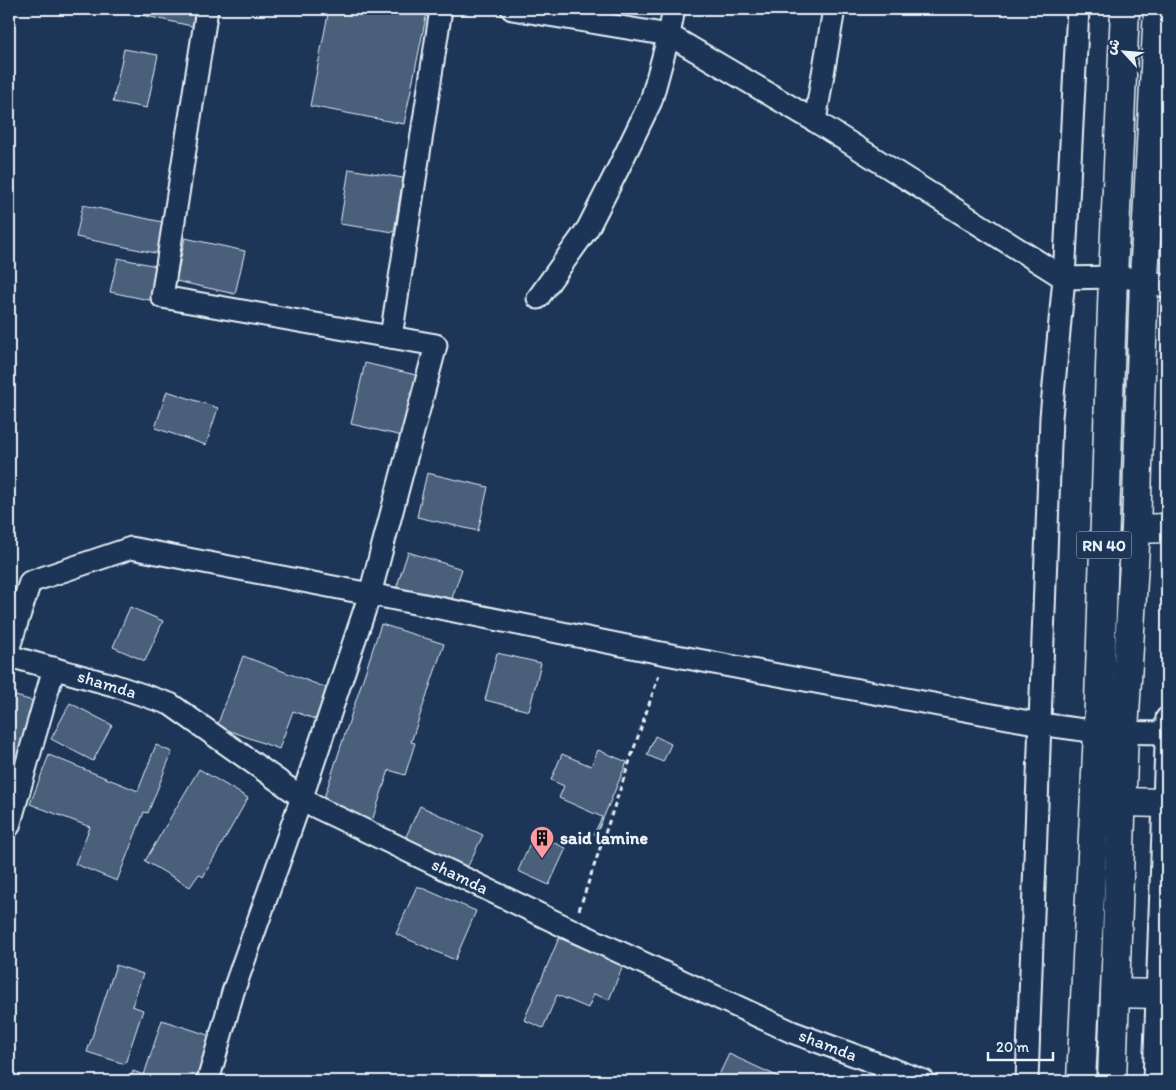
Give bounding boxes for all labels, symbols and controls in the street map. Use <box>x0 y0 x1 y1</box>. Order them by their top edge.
north arrow <box>1098 28 1148 78</box>
text: ش <box>1102 36 1124 57</box>
road number: RN 40 <box>1076 532 1132 558</box>
street label: shamda <box>75 665 139 703</box>
building icon: said lamine <box>529 825 555 859</box>
place label: said lamine <box>560 827 648 849</box>
street label: shamda <box>428 853 492 899</box>
street label: shamda <box>796 1024 860 1066</box>
scale bar <box>988 1030 1054 1062</box>
text: 20 m <box>996 1038 1030 1056</box>

